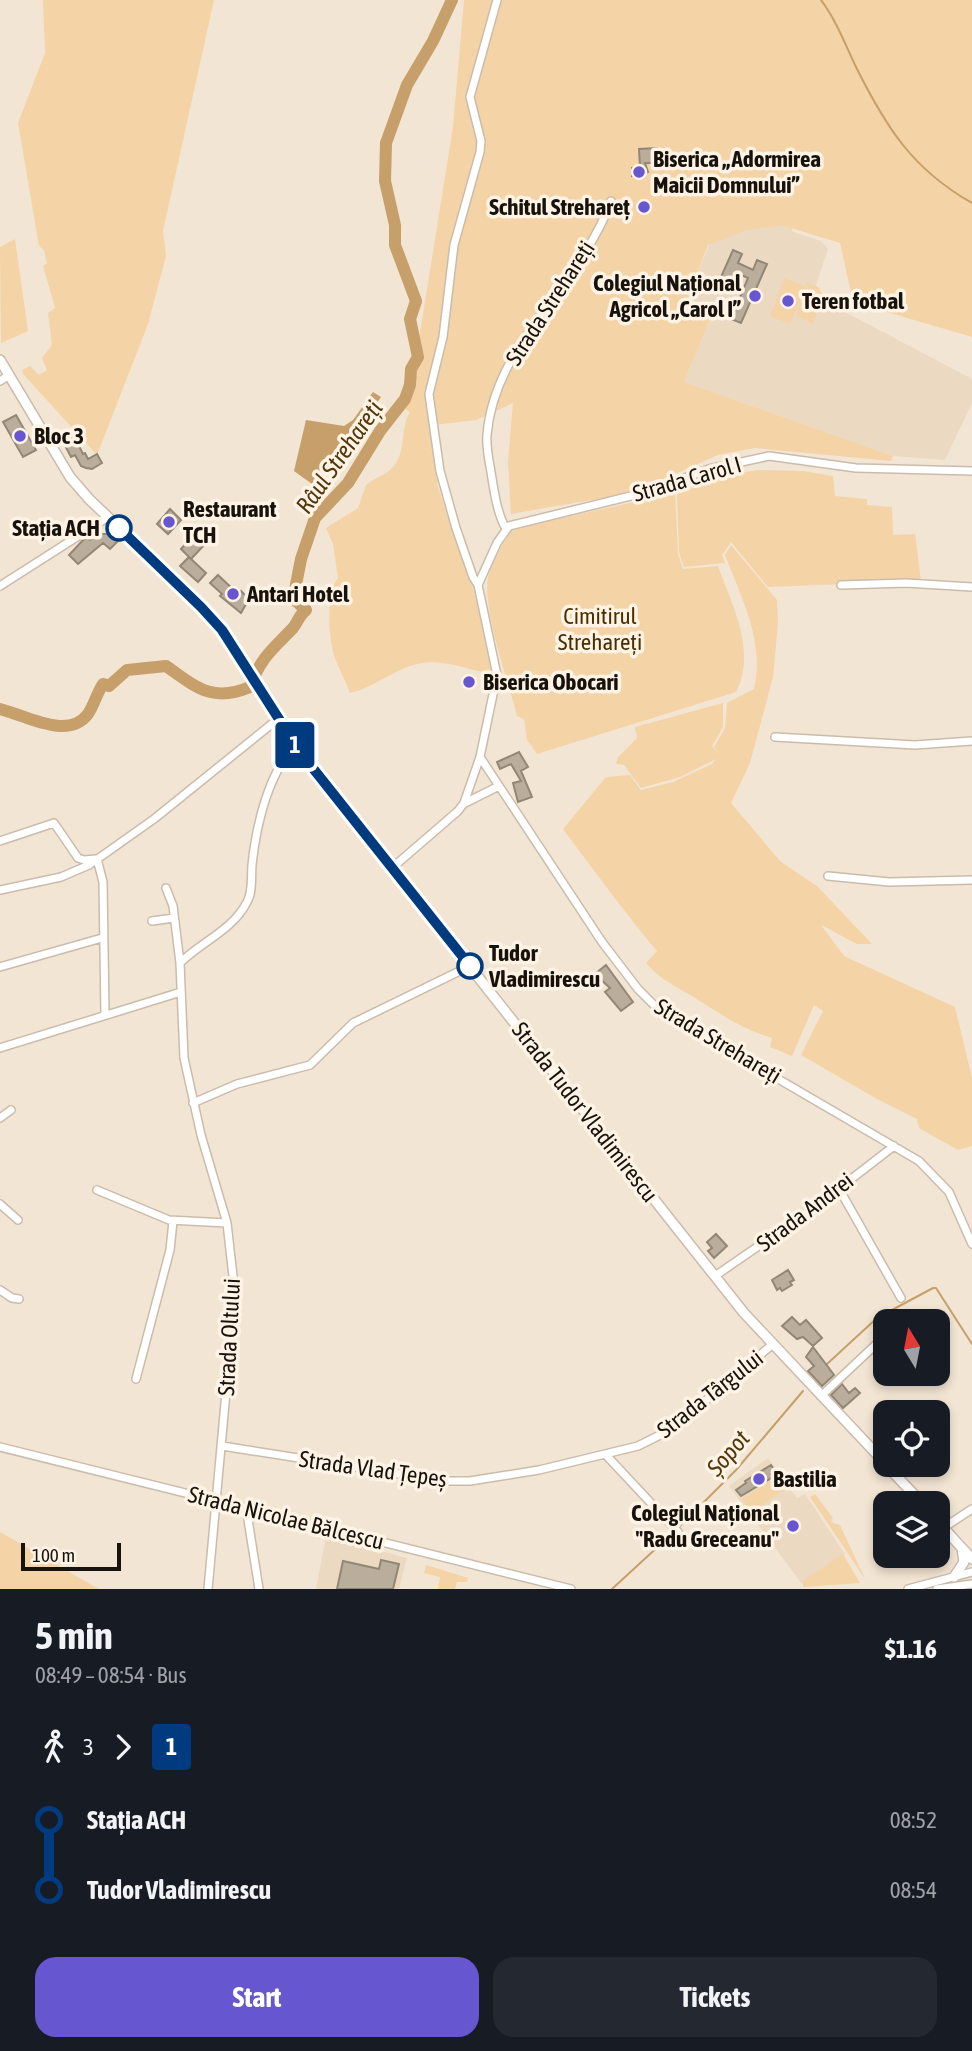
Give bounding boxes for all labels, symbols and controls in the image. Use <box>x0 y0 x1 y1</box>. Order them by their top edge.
place label: Biserica „Adormirea Maicii Domnului” <box>653 146 821 198</box>
marker: Biserica „Adormirea Maicii Domnului” <box>631 164 647 180</box>
place label: Schitul Strehareț <box>489 194 630 221</box>
marker: Schitul Strehareț <box>636 199 652 215</box>
street label: Strada Strehareți <box>500 236 600 370</box>
place label: Colegiul Național Agricol „Carol I” <box>593 270 742 322</box>
marker: Colegiul Național Agricol „Carol I” <box>747 288 763 304</box>
place label: Teren fotbal <box>802 288 905 314</box>
marker: Teren fotbal <box>780 293 796 309</box>
water label: Râul Strehareți <box>290 396 388 518</box>
place label: Bloc 3 <box>34 423 84 449</box>
marker: Bloc 3 <box>12 428 28 444</box>
street label: Strada Carol I <box>630 451 744 507</box>
place label: Restaurant TCH <box>183 496 277 548</box>
marker: Restaurant TCH <box>161 514 177 530</box>
place label: Stația ACH <box>12 515 100 542</box>
marker: Stația ACH <box>106 515 132 541</box>
place label: Antari Hotel <box>246 581 350 607</box>
marker: Antari Hotel <box>225 586 241 602</box>
park label: Cimitirul Strehareți <box>558 603 642 655</box>
place label: Biserica Obocari <box>483 669 619 695</box>
marker: Biserica Obocari <box>461 674 477 690</box>
line badge: 1 <box>272 722 318 768</box>
text: 1 <box>289 731 301 758</box>
place label: Tudor Vladimirescu <box>488 940 600 992</box>
marker: Tudor Vladimirescu <box>457 953 483 979</box>
street label: Strada Strehareți <box>650 993 786 1089</box>
street label: Strada Tudor Vladimirescu <box>507 1017 663 1207</box>
street label: Strada Andrei <box>752 1167 858 1257</box>
street label: Strada Oltului <box>213 1277 245 1397</box>
north arrow <box>873 1309 950 1386</box>
map controls <box>873 1309 950 1568</box>
street label: Strada Târgului <box>652 1345 768 1443</box>
button: locate <box>873 1400 950 1477</box>
water label: Șopot <box>700 1425 755 1482</box>
street label: Strada Vlad Țepeș <box>298 1446 448 1492</box>
place label: Bastilia <box>773 1466 837 1492</box>
marker: Bastilia <box>751 1471 767 1487</box>
street label: Strada Nicolae Bălcescu <box>185 1481 387 1555</box>
button: layers <box>873 1491 950 1568</box>
place label: Colegiul Național "Radu Greceanu" <box>631 1500 780 1552</box>
marker: Colegiul Național "Radu Greceanu" <box>785 1518 801 1534</box>
scale bar <box>21 1540 121 1572</box>
text: 100 m <box>32 1544 75 1566</box>
text: 5 min <box>35 1614 113 1657</box>
text: $1.16 <box>885 1634 937 1664</box>
text: 08:49 – 08:54 · Bus <box>35 1662 187 1688</box>
icon: walk <box>35 1728 73 1766</box>
icon: forward <box>104 1728 142 1766</box>
text: 1 <box>166 1733 177 1760</box>
text: 3 <box>83 1734 94 1760</box>
text: Stația ACH <box>87 1805 186 1835</box>
text: 08:52 <box>890 1807 937 1833</box>
text: Tudor Vladimirescu <box>87 1875 271 1905</box>
text: 08:54 <box>890 1877 937 1903</box>
button: Start <box>35 1957 479 2037</box>
button: Tickets <box>493 1957 937 2037</box>

